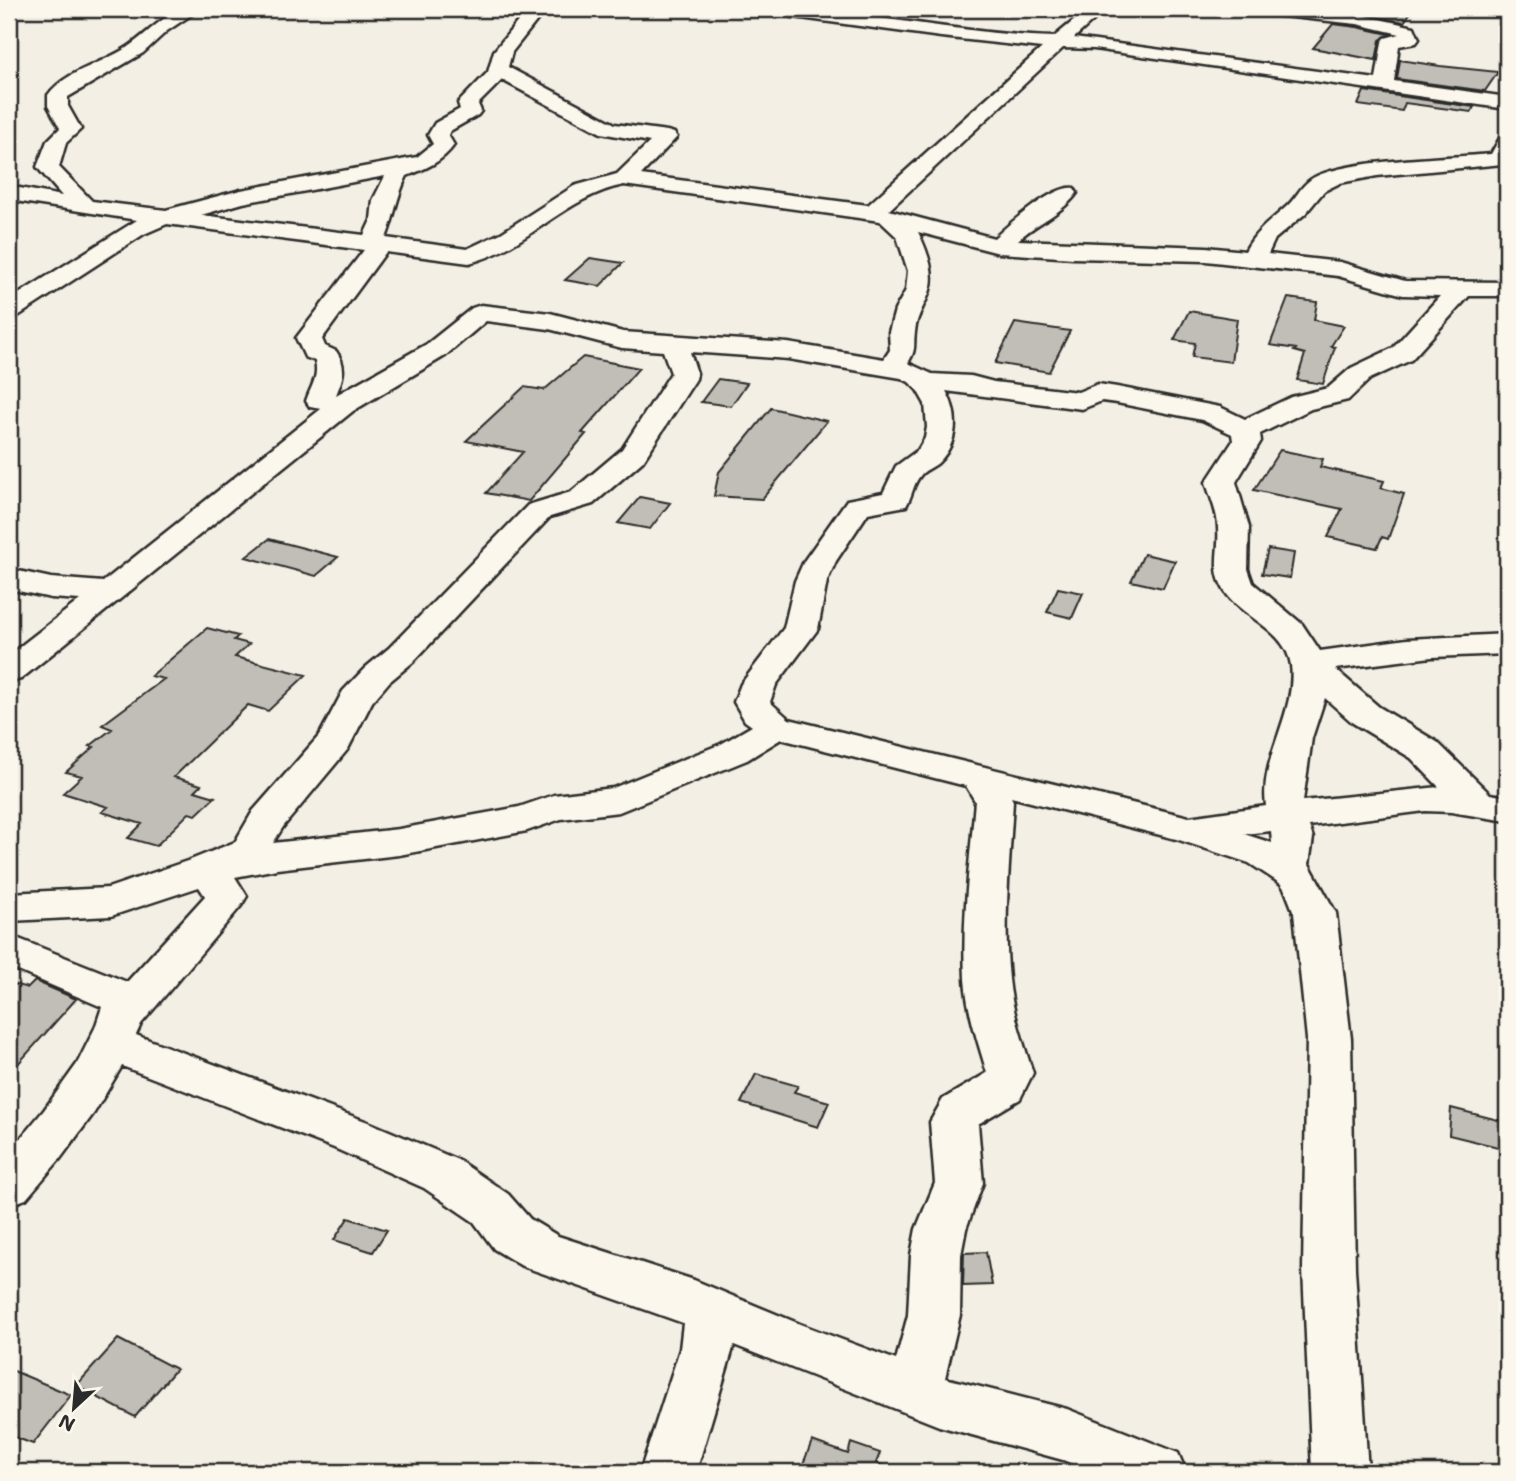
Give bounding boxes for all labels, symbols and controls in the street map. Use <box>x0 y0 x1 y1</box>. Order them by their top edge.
north arrow <box>38 1372 108 1442</box>
text: N <box>55 1408 79 1437</box>

